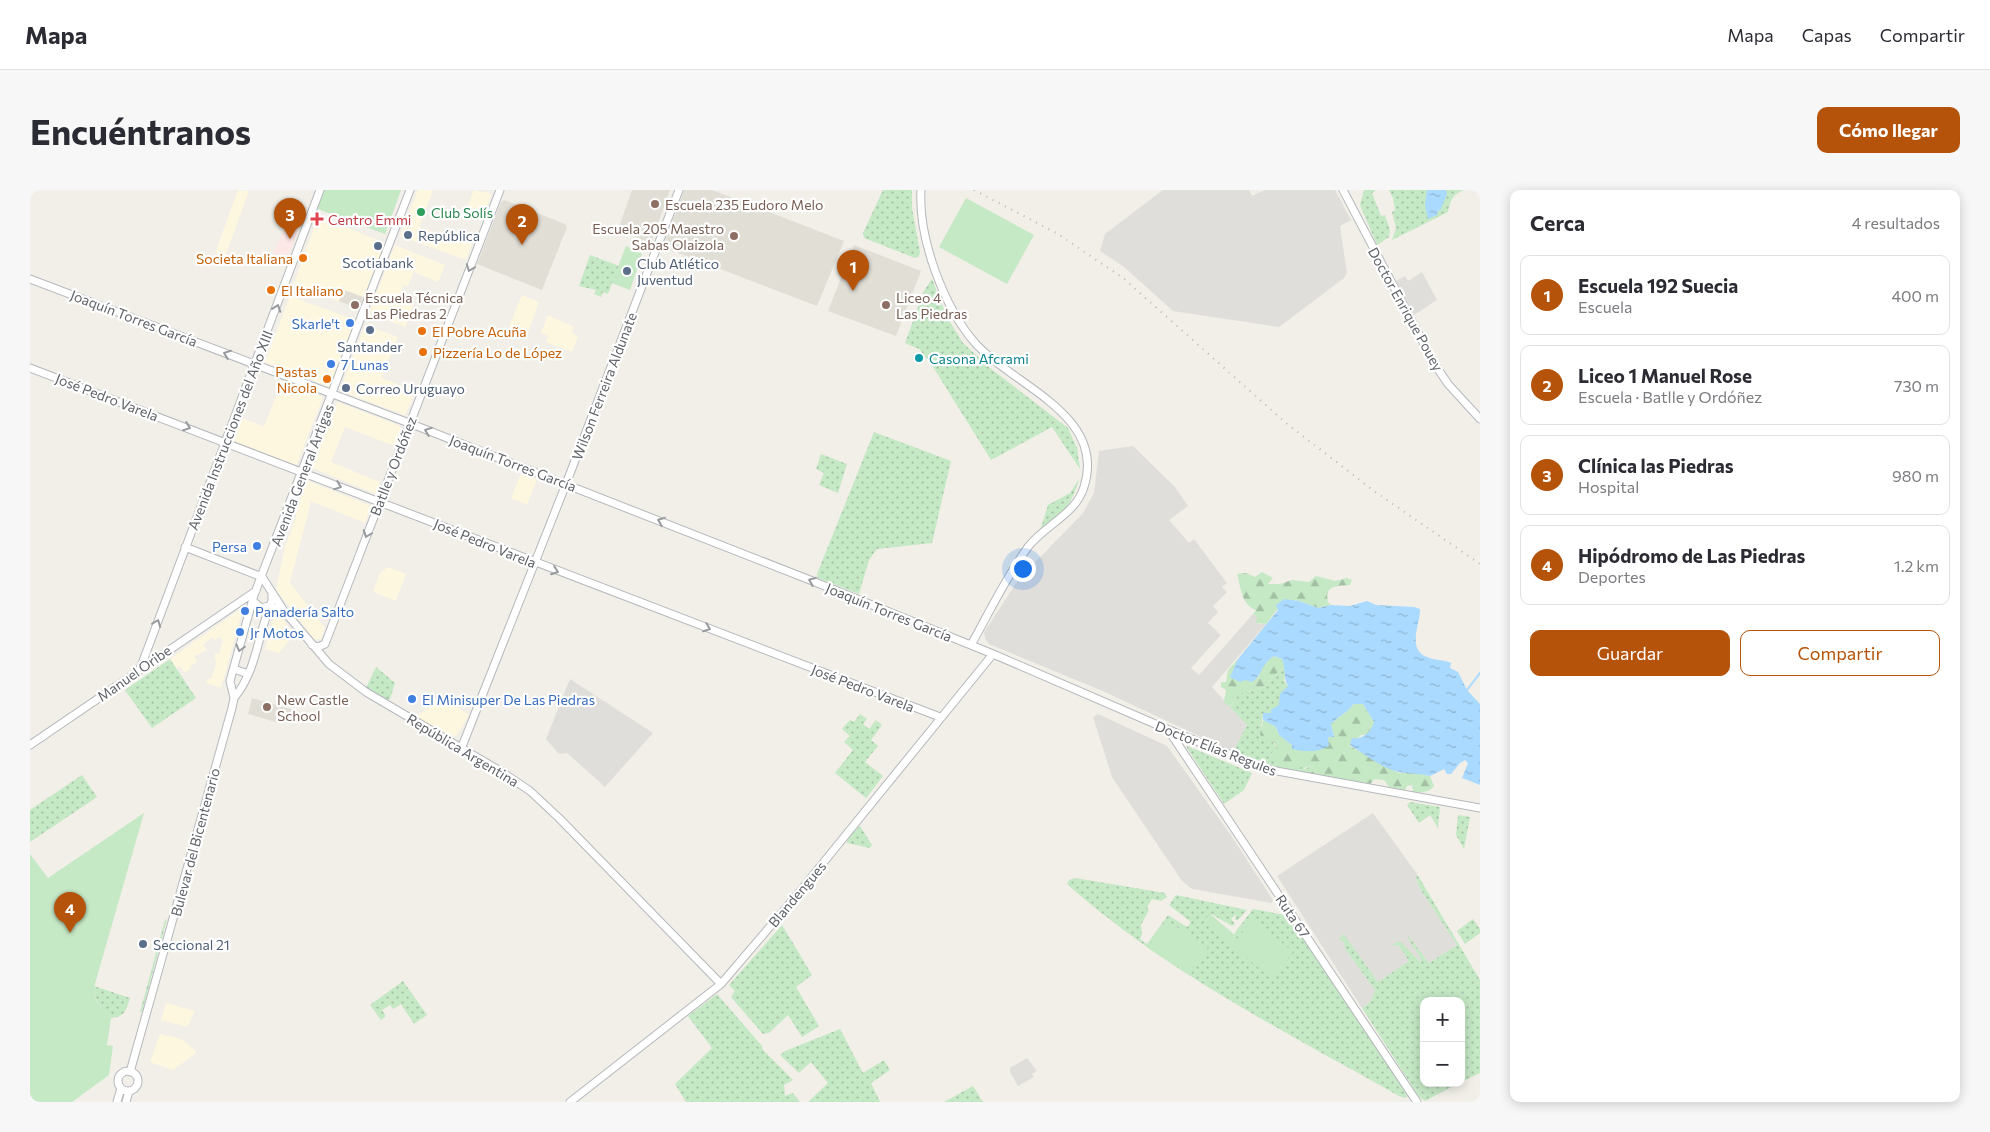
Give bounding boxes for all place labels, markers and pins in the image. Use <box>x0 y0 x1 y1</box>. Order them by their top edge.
place label: Escuela 235 Eudoro Melo <box>665 196 823 213</box>
pin: 3 <box>274 198 306 239</box>
marker: Escuela 235 Eudoro Melo <box>649 198 661 210</box>
place label: Club Solís <box>431 204 493 221</box>
pin: 2 <box>506 204 538 245</box>
marker: Club Solís <box>415 206 427 218</box>
place label: Centro Emmi <box>328 211 411 228</box>
marker: Centro Emmi <box>310 212 324 226</box>
place label: Escuela 205 Maestro Sabas Olaizola <box>592 220 724 253</box>
place label: República <box>418 227 480 244</box>
marker: República <box>402 229 414 241</box>
marker: Escuela 205 Maestro Sabas Olaizola <box>728 230 740 242</box>
marker: Scotiabank <box>372 240 384 252</box>
place label: Societa Italiana <box>196 250 293 267</box>
pin: 1 <box>837 250 869 291</box>
marker: Societa Italiana <box>297 252 309 264</box>
place label: Scotiabank <box>342 254 414 271</box>
place label: Club Atlético Juventud <box>637 255 719 288</box>
marker: Club Atlético Juventud <box>621 265 633 277</box>
place label: El Italiano <box>281 282 343 299</box>
marker: El Italiano <box>265 284 277 296</box>
place label: Escuela Técnica Las Piedras 2 <box>365 289 463 322</box>
place label: Liceo 4 Las Piedras <box>896 289 967 322</box>
marker: Escuela Técnica Las Piedras 2 <box>349 299 361 311</box>
marker: Liceo 4 Las Piedras <box>880 299 892 311</box>
place label: Skarle't <box>292 315 340 332</box>
marker: Skarle't <box>344 317 356 329</box>
place label: El Pobre Acuña <box>432 323 527 340</box>
marker: Santander <box>364 324 376 336</box>
marker: El Pobre Acuña <box>416 325 428 337</box>
place label: Santander <box>337 338 403 355</box>
place label: Pizzería Lo de López <box>433 344 562 361</box>
marker: Pizzería Lo de López <box>417 346 429 358</box>
place label: Casona Afcrami <box>929 350 1029 367</box>
marker: Casona Afcrami <box>913 352 925 364</box>
place label: 7 Lunas <box>341 356 389 373</box>
marker: 7 Lunas <box>325 358 337 370</box>
place label: Pastas Nicola <box>275 363 317 396</box>
marker: Pastas Nicola <box>321 373 333 385</box>
place label: Correo Uruguayo <box>356 380 465 397</box>
marker: Correo Uruguayo <box>340 382 352 394</box>
place label: Persa <box>212 538 247 555</box>
marker: Persa <box>251 540 263 552</box>
place label: Panadería Salto <box>255 603 354 620</box>
marker: Panadería Salto <box>239 605 251 617</box>
place label: Jr Motos <box>250 624 304 641</box>
marker: Jr Motos <box>234 626 246 638</box>
place label: New Castle School <box>277 691 349 724</box>
place label: El Minisuper De Las Piedras <box>422 691 595 708</box>
marker: El Minisuper De Las Piedras <box>406 693 418 705</box>
marker: New Castle School <box>261 701 273 713</box>
pin: 4 <box>54 892 86 933</box>
place label: Seccional 21 <box>153 936 230 953</box>
marker: Seccional 21 <box>137 938 149 950</box>

